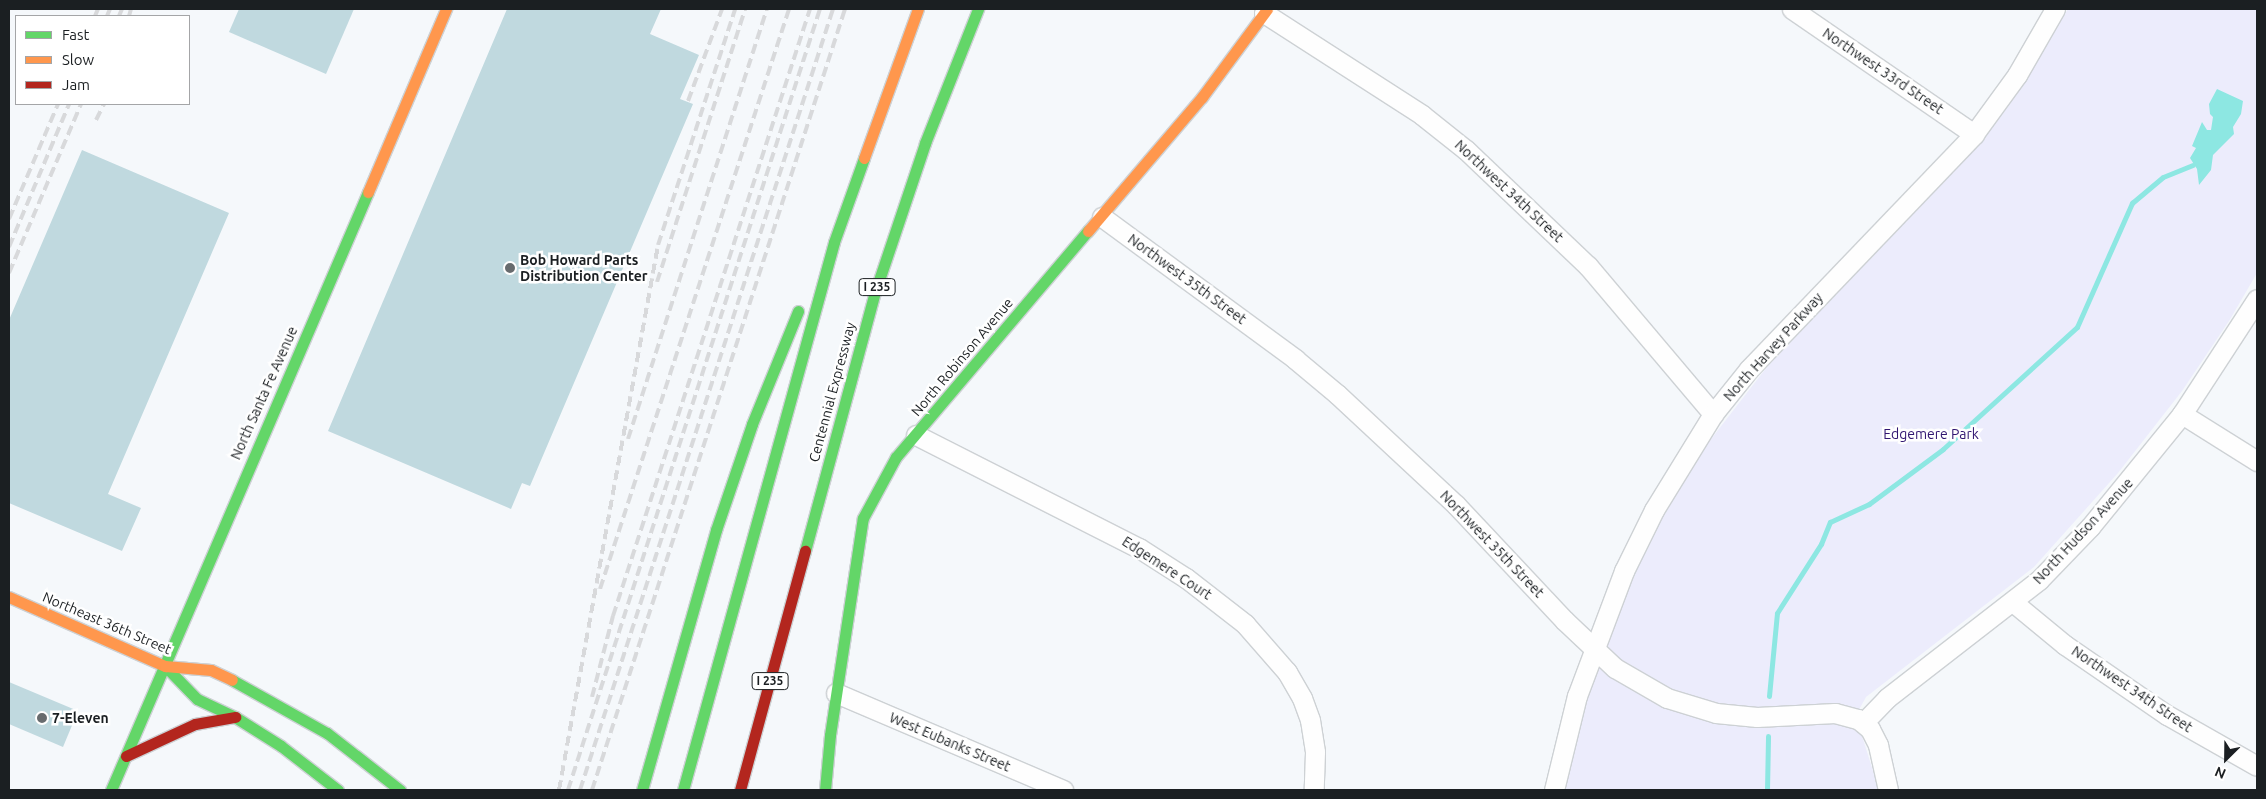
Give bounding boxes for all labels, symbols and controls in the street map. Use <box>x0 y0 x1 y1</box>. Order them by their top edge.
legend <box>15 15 190 105</box>
street label: Northwest 33rd Street <box>1819 24 1947 118</box>
text: Fast <box>62 26 89 43</box>
text: Slow <box>62 51 94 68</box>
text: Jam <box>62 76 90 93</box>
street label: Northwest 34th Street <box>1451 136 1567 246</box>
street label: Northwest 35th Street <box>1125 230 1249 328</box>
place label: Bob Howard Parts Distribution Center <box>520 252 648 284</box>
marker: Bob Howard Parts Distribution Center <box>504 262 516 274</box>
road number: I 235 <box>858 278 896 296</box>
street label: North Harvey Parkway <box>1720 289 1826 405</box>
street label: North Robinson Avenue <box>908 294 1016 420</box>
street label: Centennial Expressway <box>805 320 859 464</box>
street label: North Santa Fe Avenue <box>227 324 301 462</box>
park label: Edgemere Park <box>1883 426 1979 442</box>
street label: North Hudson Avenue <box>2030 475 2136 587</box>
street label: Northwest 35th Street <box>1437 487 1547 601</box>
street label: Edgemere Court <box>1119 533 1215 603</box>
street label: Northeast 36th Street <box>40 588 174 658</box>
street label: Northwest 34th Street <box>2068 642 2196 736</box>
road number: I 235 <box>751 671 789 690</box>
street label: West Eubanks Street <box>887 709 1013 775</box>
place label: 7-Eleven <box>52 710 109 726</box>
marker: 7-Eleven <box>36 712 48 724</box>
north arrow <box>2201 734 2251 784</box>
text: N <box>2212 763 2228 782</box>

